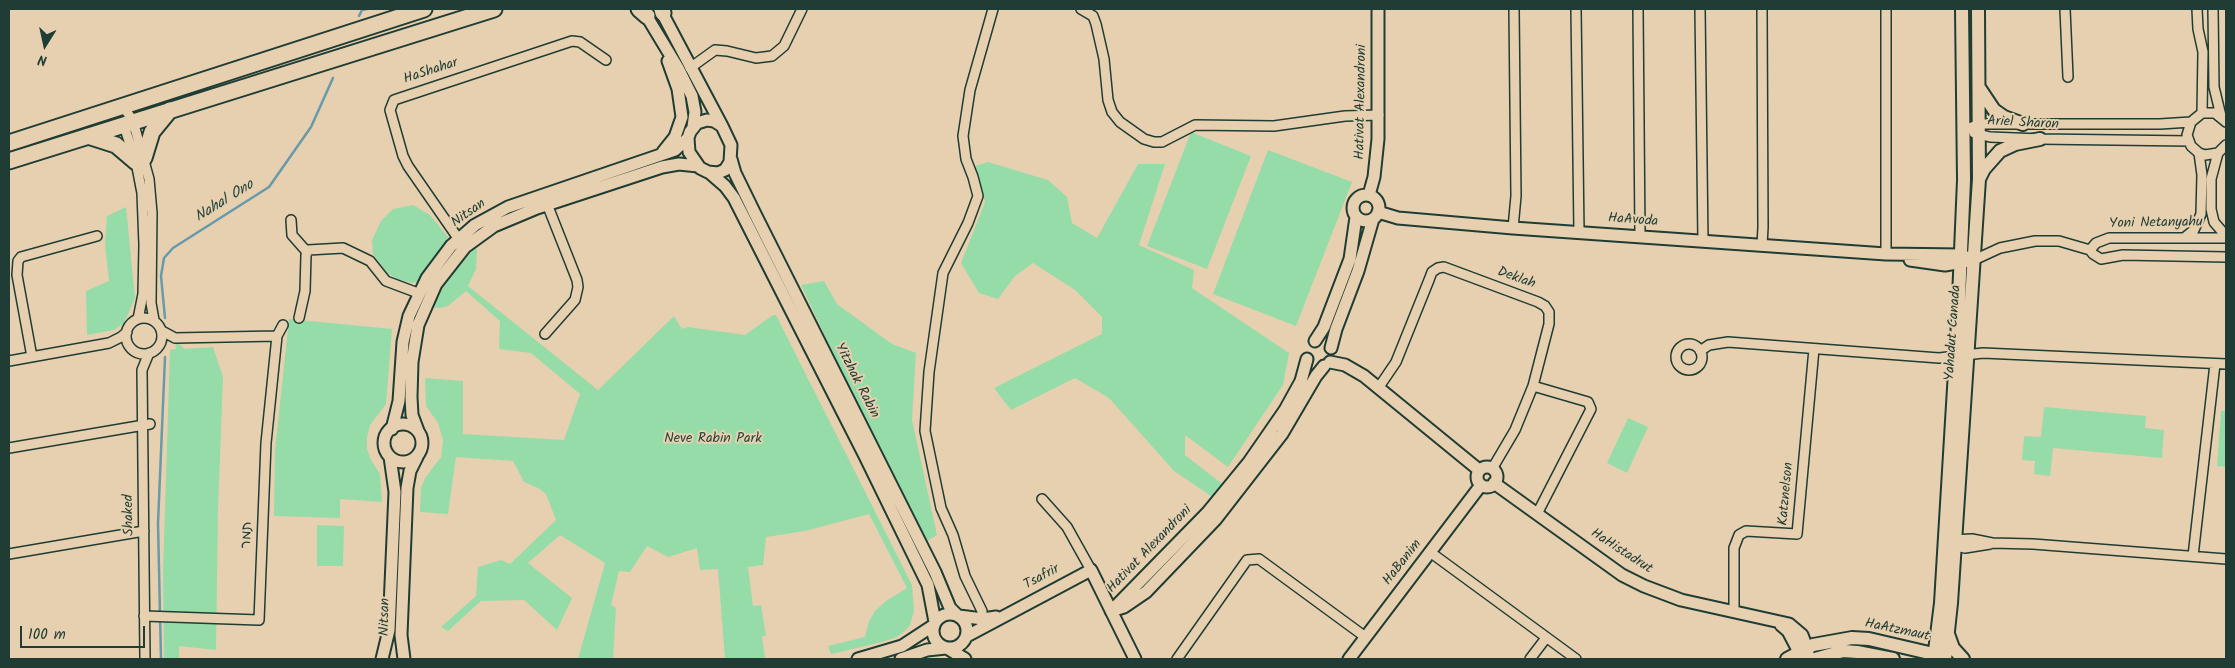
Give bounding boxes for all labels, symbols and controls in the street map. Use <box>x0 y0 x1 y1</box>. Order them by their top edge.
north arrow <box>20 20 70 70</box>
street label: Hativat Alexandroni <box>1353 44 1371 160</box>
text: N <box>36 48 49 71</box>
street label: HaShahar <box>402 55 460 89</box>
street label: Ariel Sharon <box>1987 114 2059 134</box>
water label: Nahal Ono <box>192 177 258 227</box>
street label: Nitsan <box>449 196 489 232</box>
street label: HaAvoda <box>1607 211 1659 231</box>
street label: Yoni Netanyahu <box>2109 215 2203 233</box>
street label: Deklah <box>1495 264 1537 294</box>
street label: Yahadut Canada <box>1942 285 1966 381</box>
street label: Yitzhak Rabin <box>830 341 882 421</box>
park label: Neve Rabin Park <box>664 432 762 448</box>
street label: Katznelson <box>1776 462 1798 526</box>
street label: Shaked <box>121 494 139 536</box>
street label: Hativat Alexandroni <box>1104 503 1196 597</box>
street label: תמר <box>239 521 257 549</box>
street label: HaHistadrut <box>1587 526 1655 578</box>
street label: HaBanim <box>1380 537 1426 589</box>
street label: Tsafrir <box>1021 562 1063 594</box>
street label: Nitsan <box>377 598 395 636</box>
scale bar <box>22 616 148 648</box>
street label: HaAtzmaut <box>1863 616 1931 646</box>
text: 100 m <box>28 623 66 647</box>

